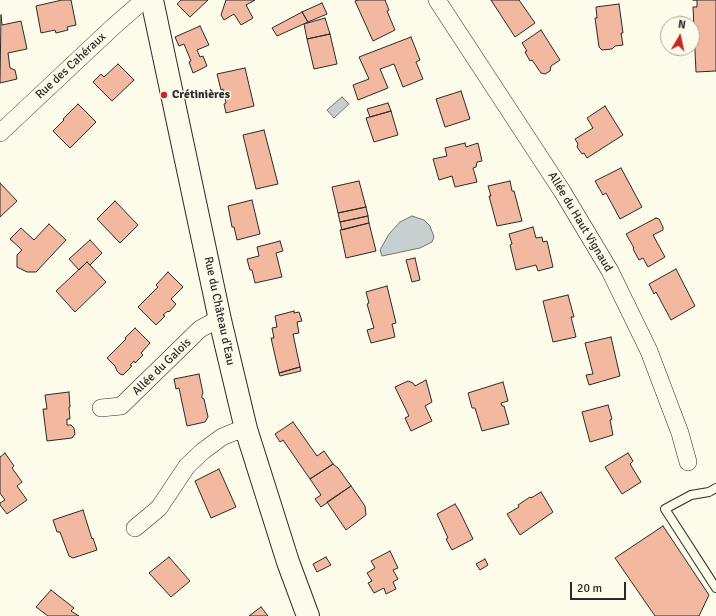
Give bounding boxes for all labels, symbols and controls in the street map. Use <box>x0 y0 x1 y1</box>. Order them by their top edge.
north arrow <box>660 16 700 56</box>
text: N <box>677 18 687 32</box>
street label: Rue des Cahéraux <box>33 30 109 102</box>
place label: Crétinières <box>172 88 230 102</box>
marker: Crétinières <box>159 90 169 100</box>
street label: Allée du Haut Vignaud <box>545 169 615 275</box>
street label: Rue du Château d'Eau <box>200 255 238 367</box>
street label: Allée du Galois <box>130 335 194 399</box>
scale bar <box>572 574 628 600</box>
text: 20 m <box>577 581 602 596</box>

